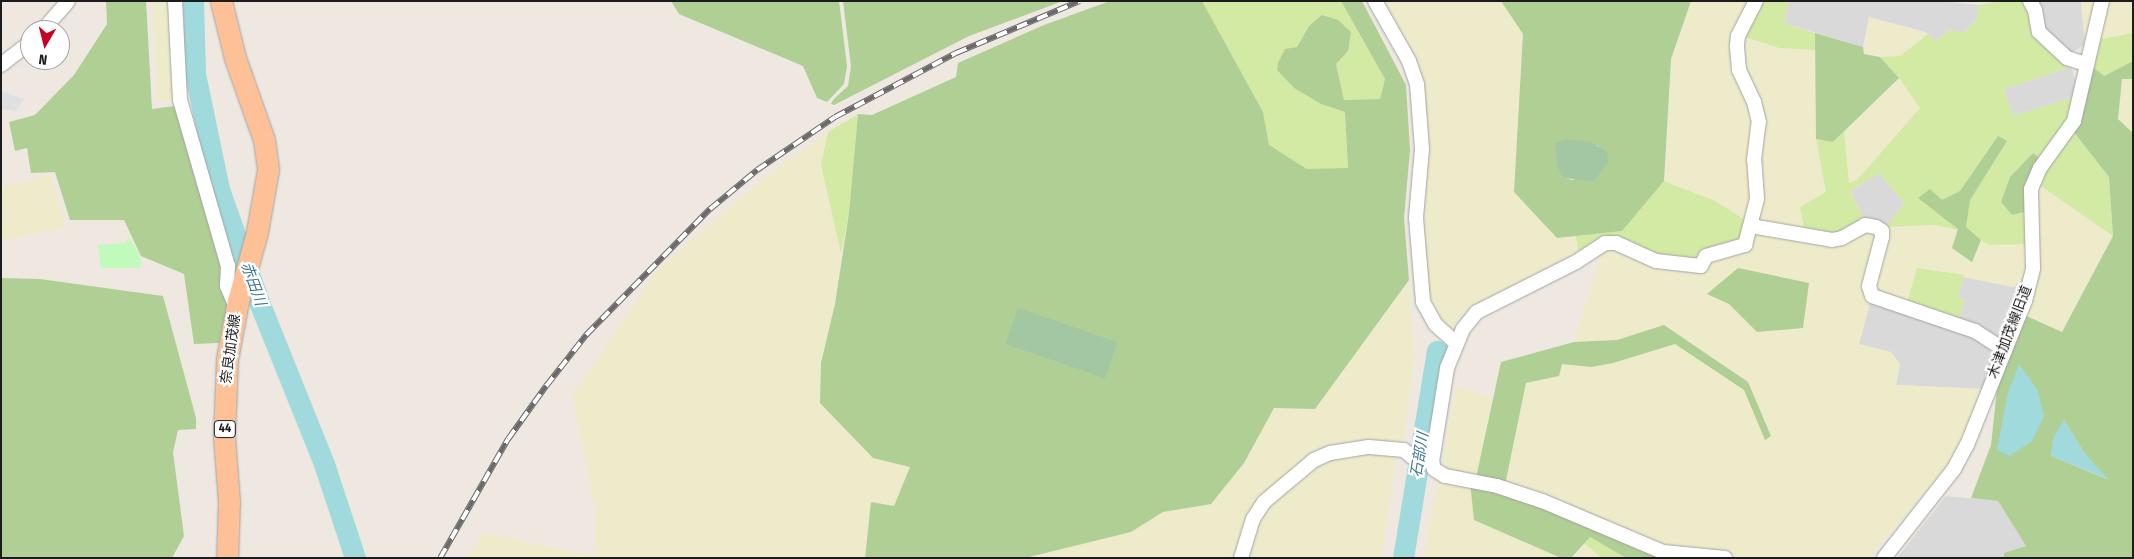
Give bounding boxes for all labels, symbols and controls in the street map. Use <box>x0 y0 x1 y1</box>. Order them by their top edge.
north arrow <box>20 20 70 70</box>
text: N <box>38 50 48 68</box>
water label: 赤田川 <box>237 260 269 308</box>
street label: 木津加茂線旧道 <box>1985 283 2035 381</box>
street label: 奈良加茂線 <box>218 313 244 385</box>
road number: 44 <box>214 419 236 438</box>
water label: 石部川 <box>1408 431 1432 479</box>

